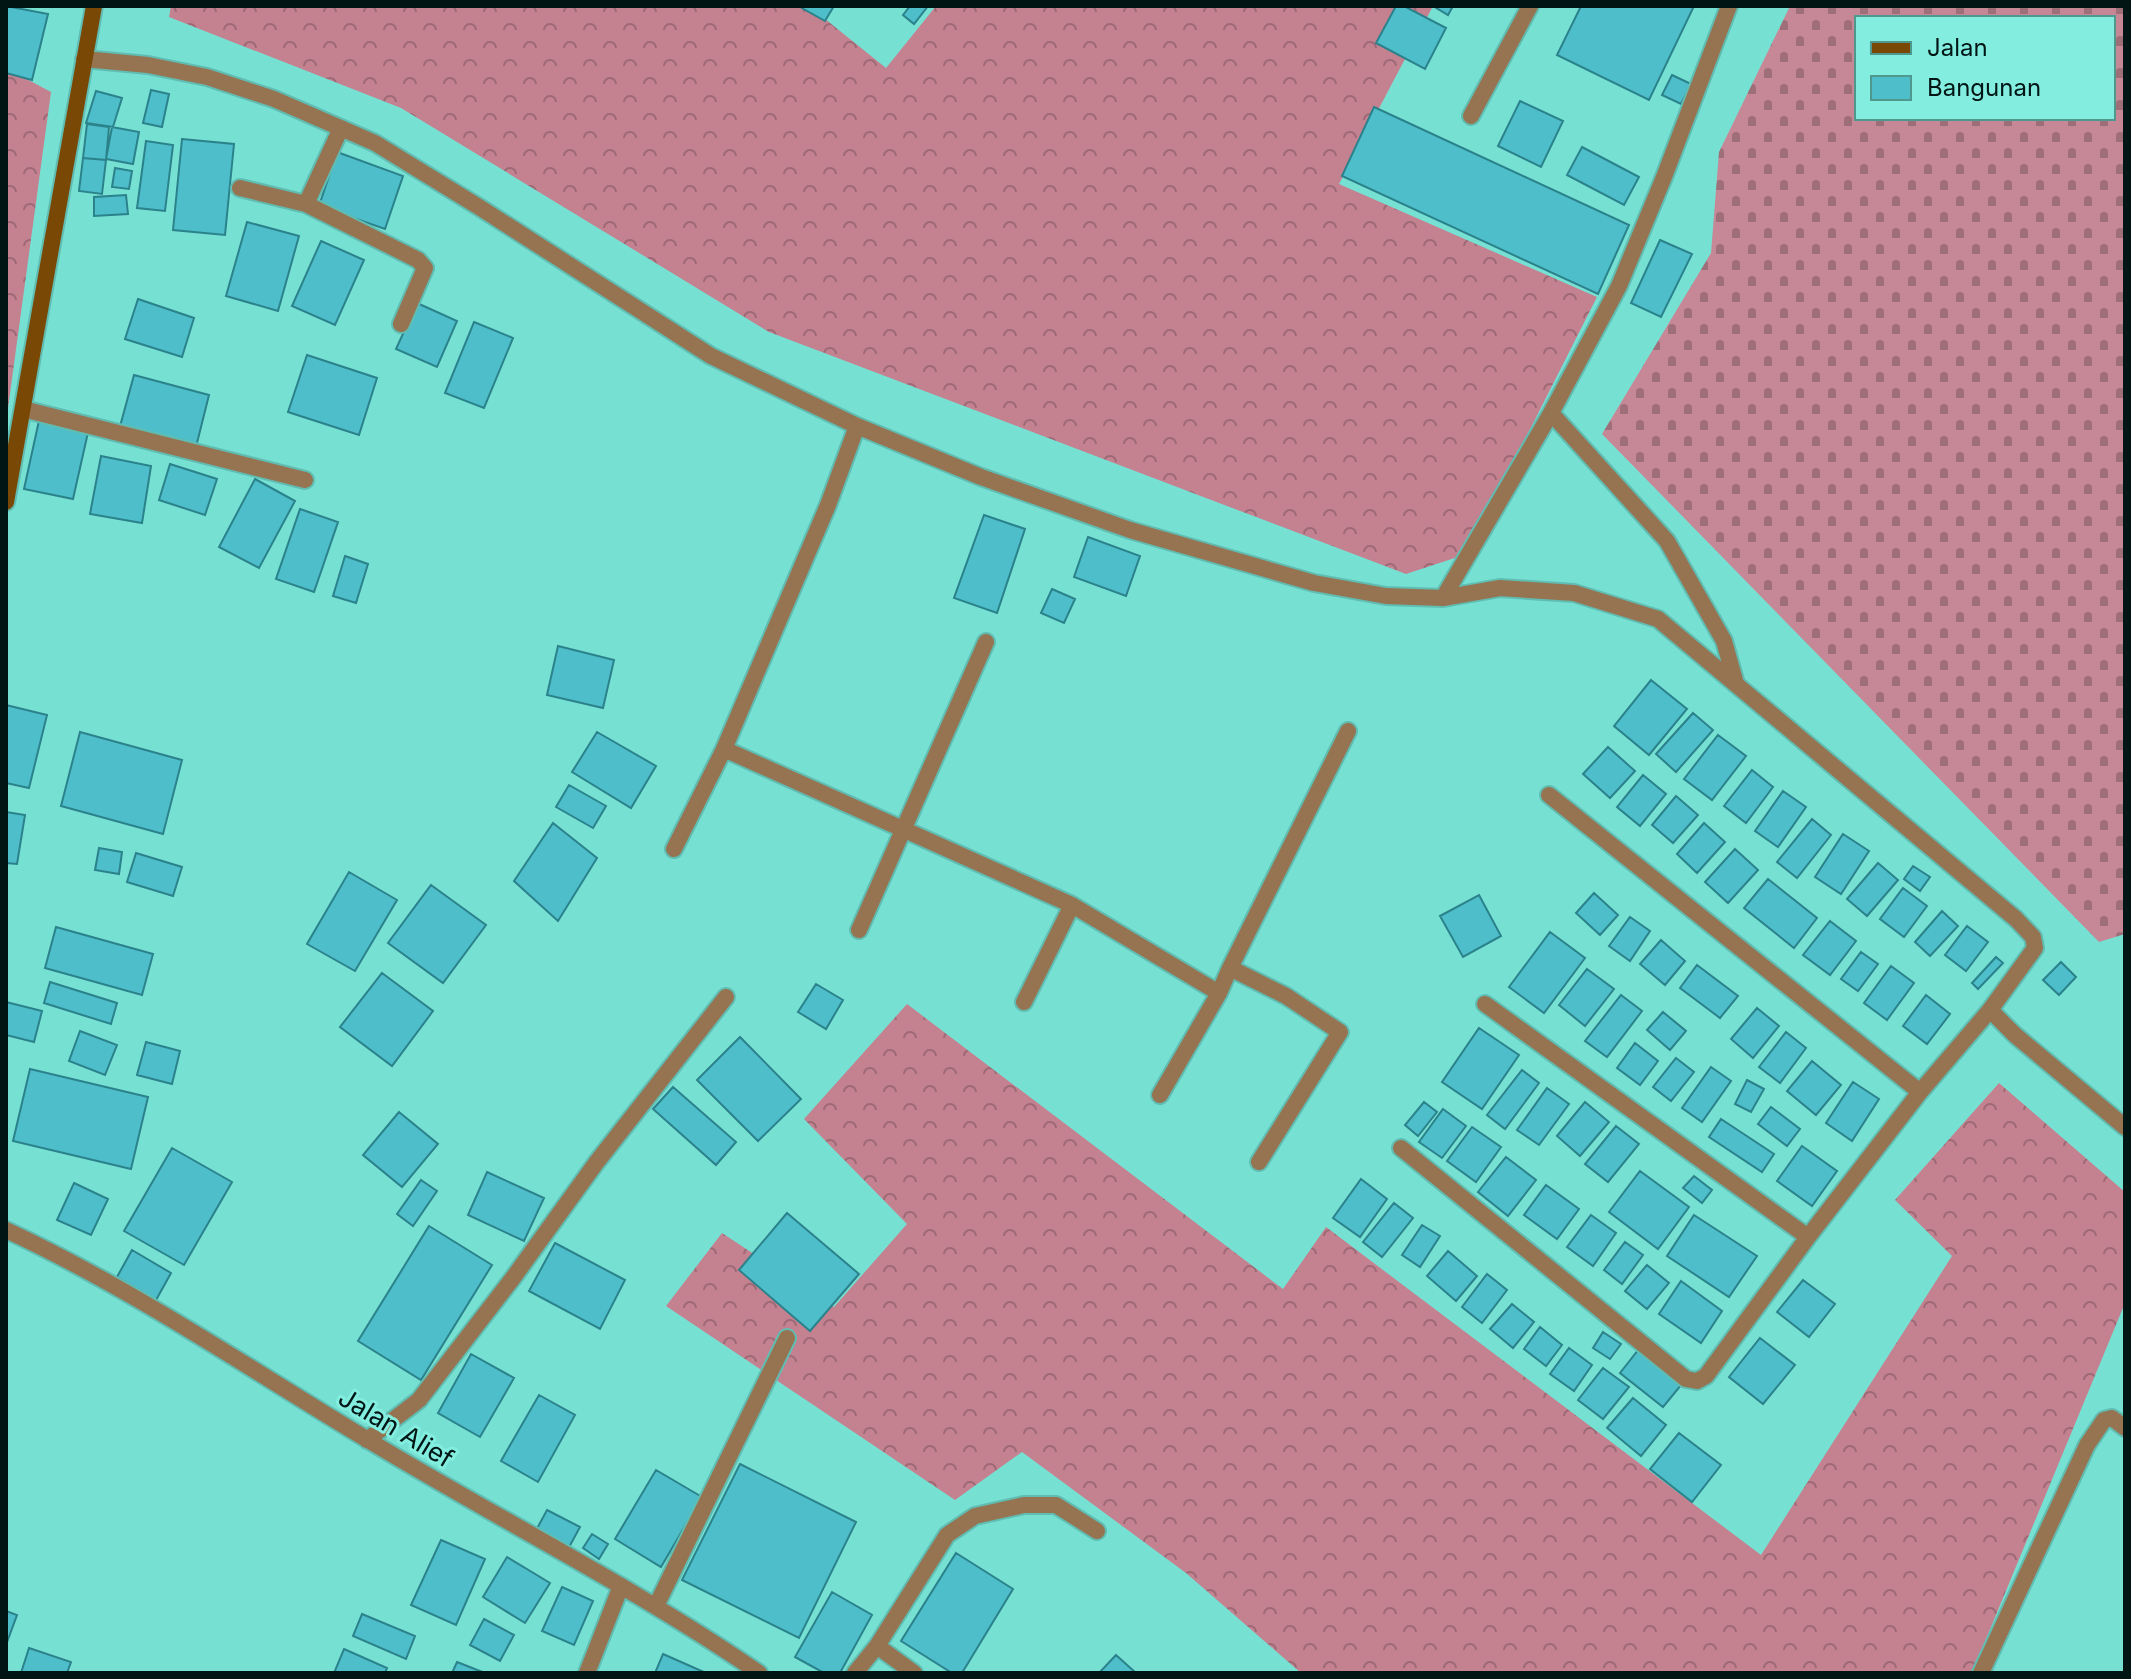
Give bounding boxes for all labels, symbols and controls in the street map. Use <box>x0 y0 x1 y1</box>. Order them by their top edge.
legend <box>1855 16 2115 120</box>
text: Jalan <box>1927 33 1988 62</box>
text: Bangunan <box>1927 73 2041 102</box>
street label: Jalan Alief <box>333 1381 460 1474</box>

